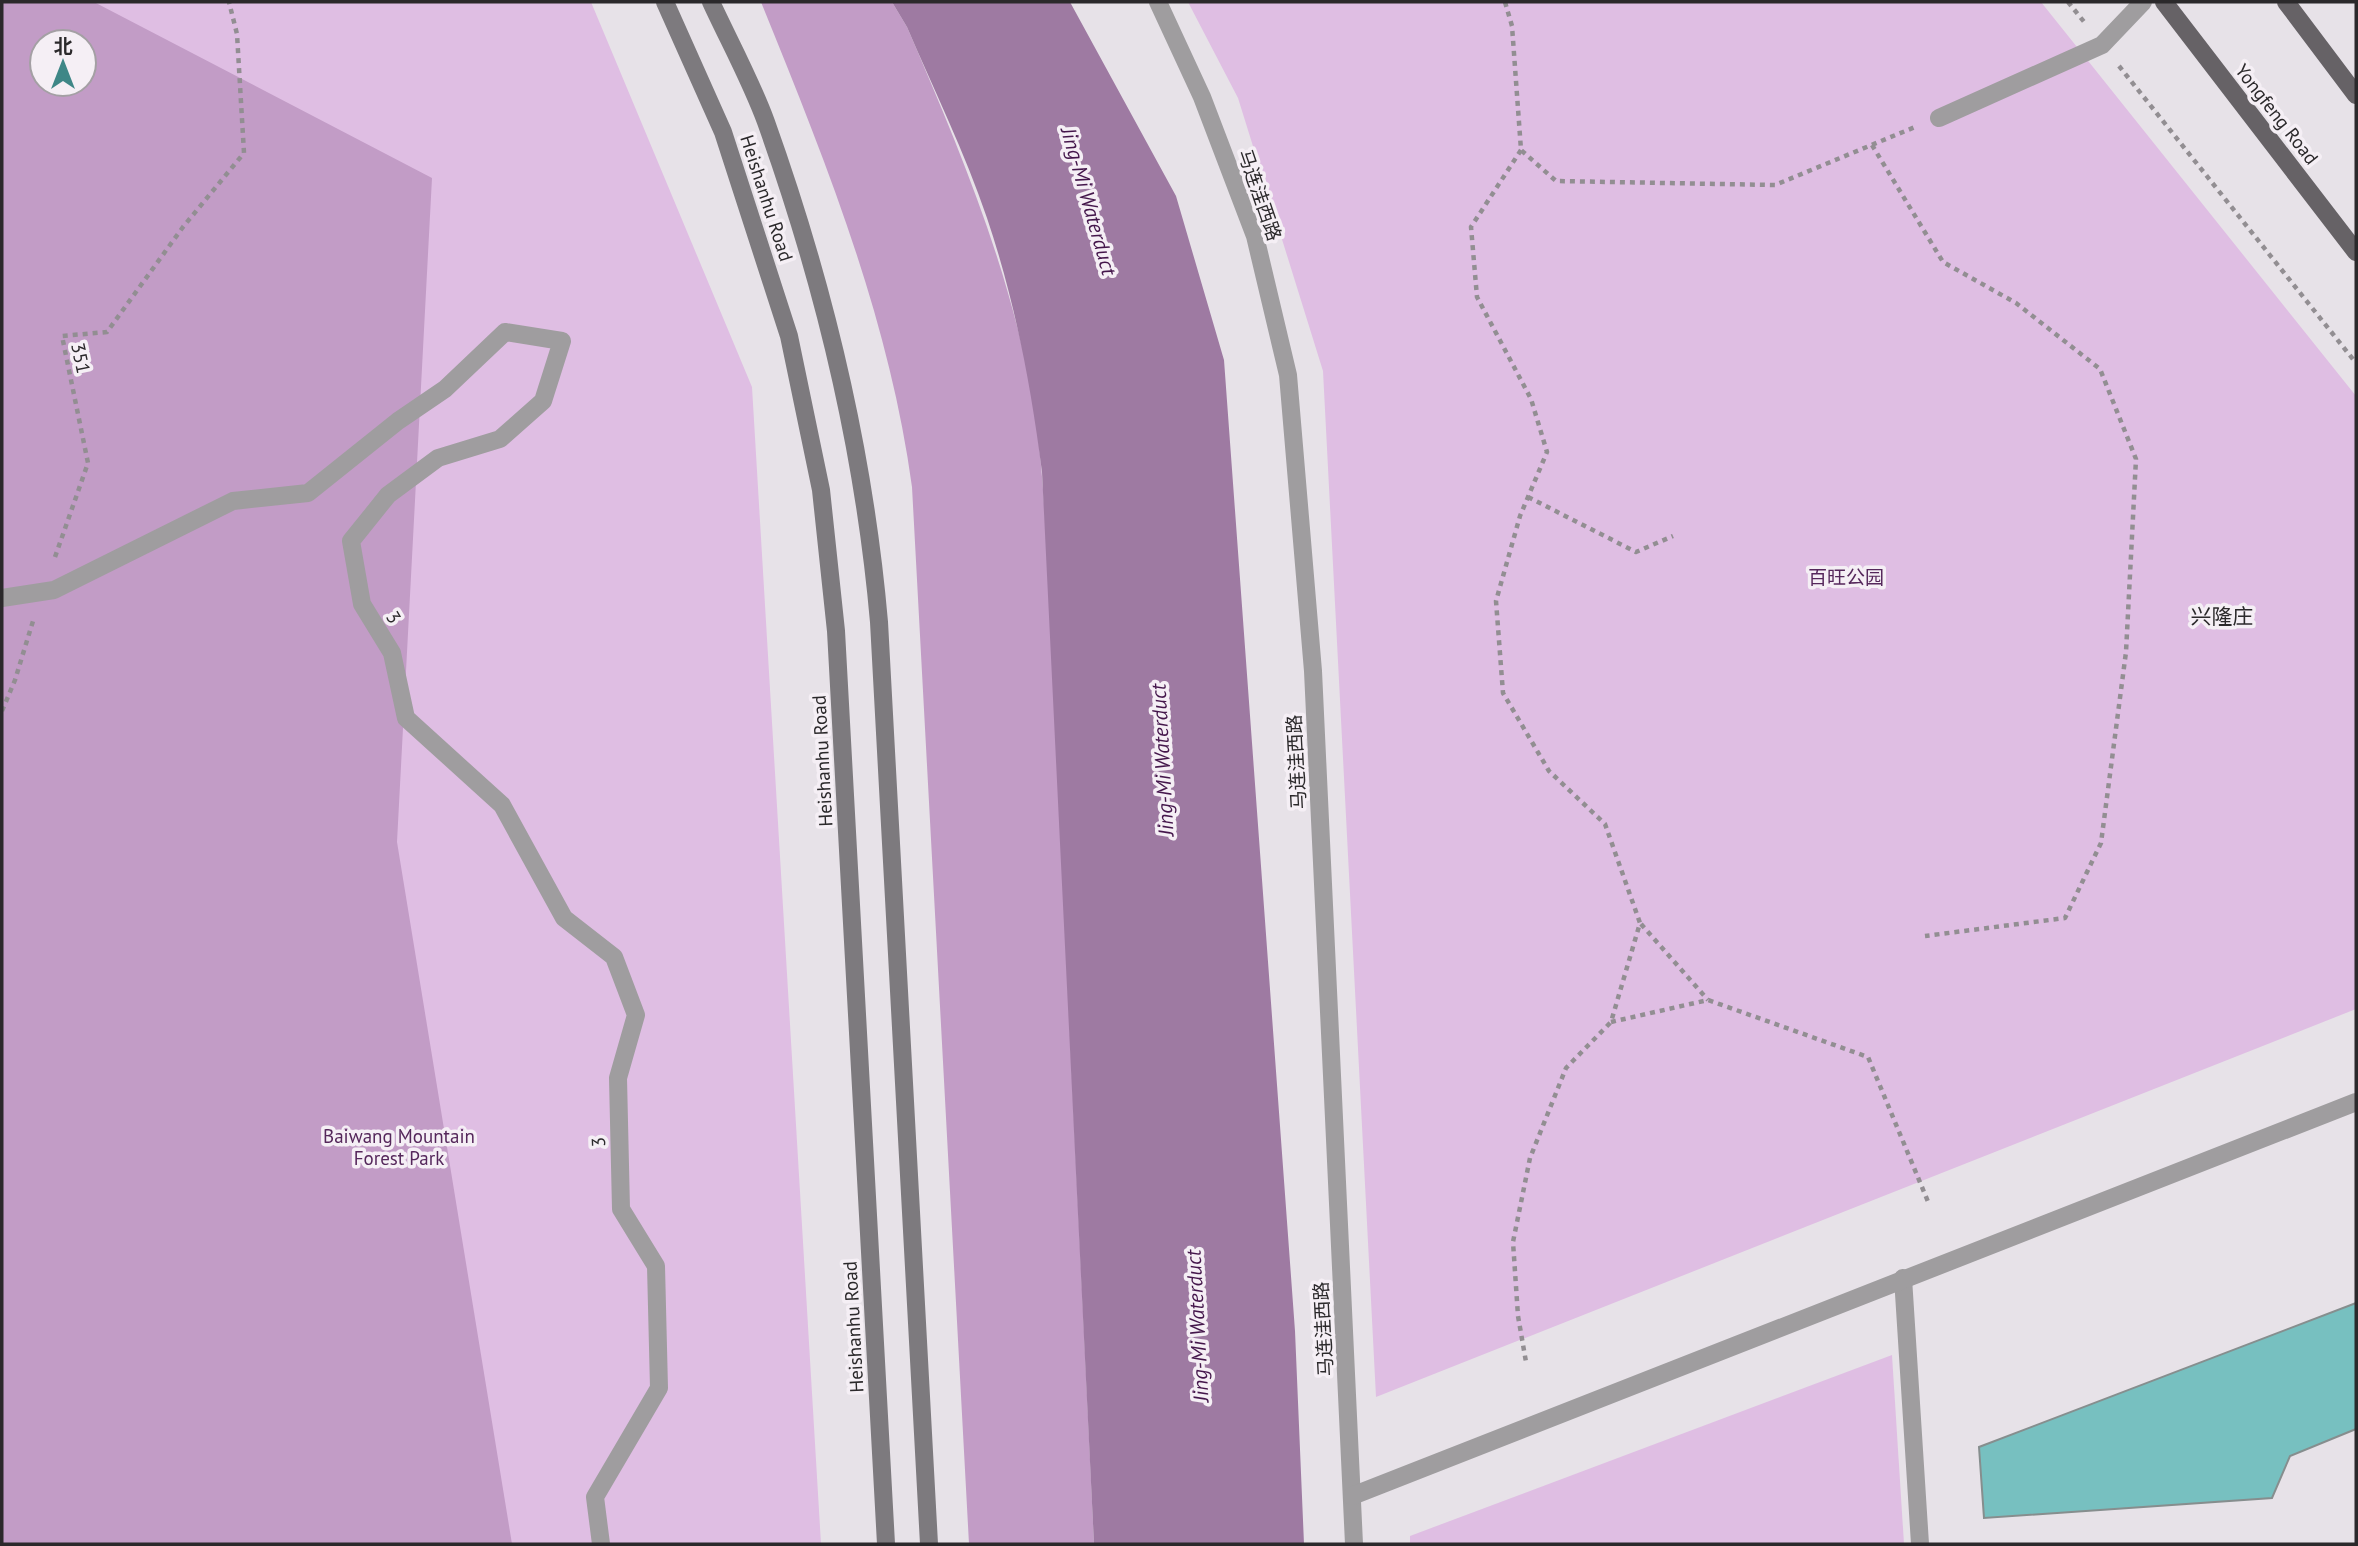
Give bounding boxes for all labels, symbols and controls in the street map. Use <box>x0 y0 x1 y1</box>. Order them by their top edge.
north arrow <box>28 28 98 98</box>
text: 北 <box>53 34 73 58</box>
street label: Yongfeng Road <box>2230 59 2324 169</box>
water label: Jing-Mi Waterduct <box>1054 122 1123 279</box>
street label: Heishanhu Road <box>735 132 799 264</box>
street label: 马连洼西路 <box>1233 146 1287 244</box>
street label: 351 <box>66 340 96 376</box>
park label: 百旺公园 <box>1808 565 1884 589</box>
district label: 兴隆庄 <box>2191 603 2254 630</box>
street label: 3 <box>381 606 407 628</box>
water label: Jing-Mi Waterduct <box>1144 682 1180 839</box>
street label: Heishanhu Road <box>807 695 837 827</box>
street label: 马连洼西路 <box>1282 714 1310 810</box>
park label: Baiwang Mountain Forest Park <box>323 1124 475 1170</box>
street label: 3 <box>586 1136 610 1148</box>
water label: Jing-Mi Waterduct <box>1179 1248 1215 1405</box>
street label: Heishanhu Road <box>838 1261 868 1393</box>
street label: 马连洼西路 <box>1309 1281 1337 1377</box>

